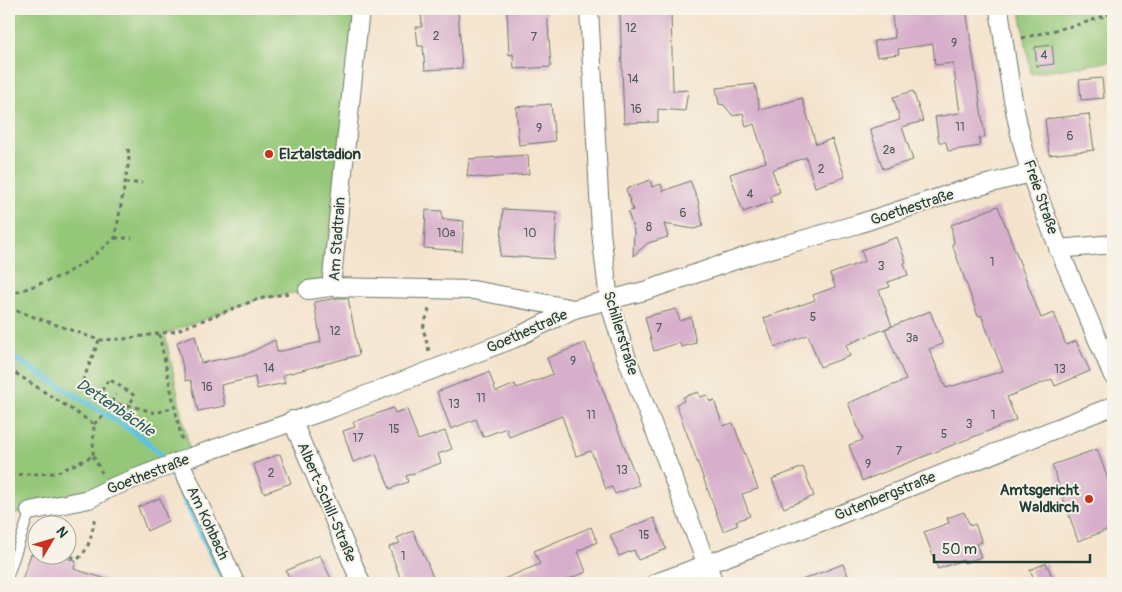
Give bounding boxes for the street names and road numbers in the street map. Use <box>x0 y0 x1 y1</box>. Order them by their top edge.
street label: Freie Straße <box>1019 157 1062 237</box>
street label: Goethestraße <box>868 185 957 230</box>
street label: Am Stadtrain <box>325 196 350 282</box>
street label: Schillerstraße <box>599 289 642 378</box>
street label: Goethestraße <box>484 305 571 358</box>
street label: Albert-Schill-Straße <box>293 439 361 566</box>
street label: Goethestraße <box>104 450 193 499</box>
street label: Gutenbergstraße <box>832 467 939 525</box>
street label: Am Kohbach <box>182 483 233 563</box>

